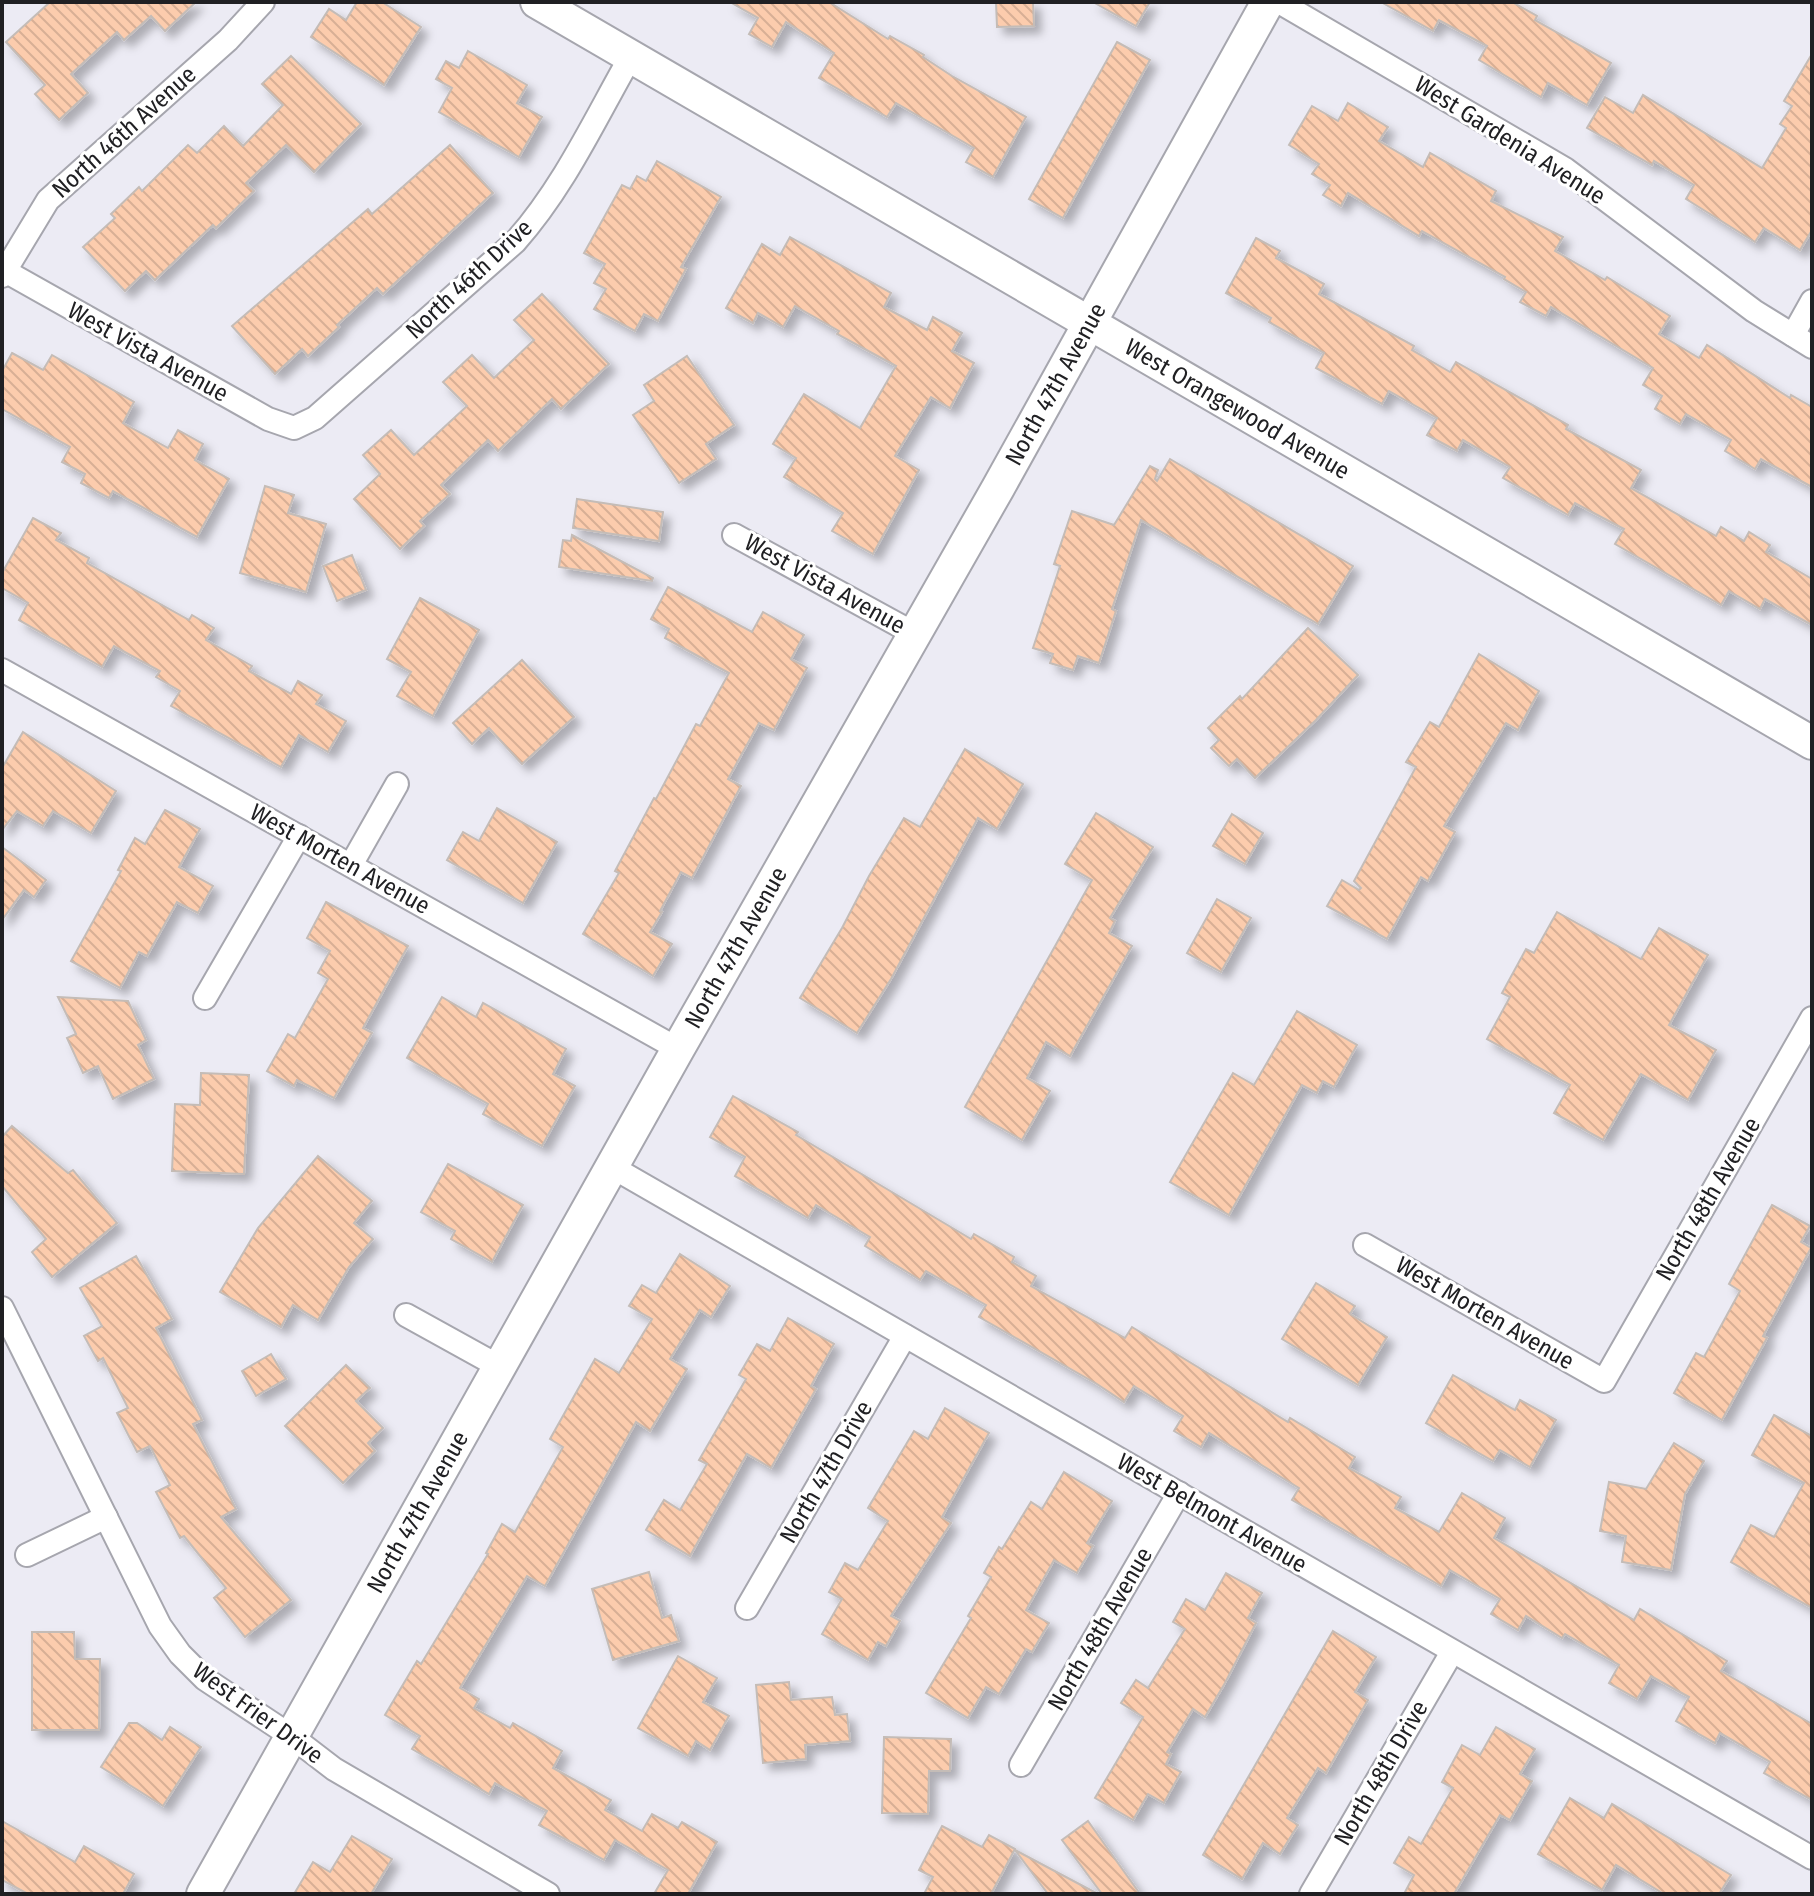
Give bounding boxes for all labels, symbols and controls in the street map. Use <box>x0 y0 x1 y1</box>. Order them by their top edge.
street label: North 46th Avenue <box>46 60 202 204</box>
street label: West Gardenia Avenue <box>1410 70 1610 210</box>
street label: North 46th Drive <box>400 213 538 345</box>
street label: West Vista Avenue <box>63 296 233 408</box>
street label: North 47th Avenue <box>1000 298 1112 470</box>
street label: West Orangewood Avenue <box>1120 333 1355 485</box>
street label: West Vista Avenue <box>740 528 910 640</box>
street label: West Morten Avenue <box>245 798 435 920</box>
street label: North 47th Avenue <box>679 862 793 1033</box>
street label: North 48th Avenue <box>1650 1113 1766 1285</box>
street label: West Morten Avenue <box>1391 1251 1579 1375</box>
street label: North 47th Drive <box>774 1396 878 1548</box>
street label: North 47th Avenue <box>361 1426 474 1598</box>
street label: West Belmont Avenue <box>1112 1447 1312 1579</box>
street label: North 48th Avenue <box>1042 1543 1158 1715</box>
street label: West Frier Drive <box>187 1656 329 1770</box>
street label: North 48th Drive <box>1328 1696 1434 1850</box>

